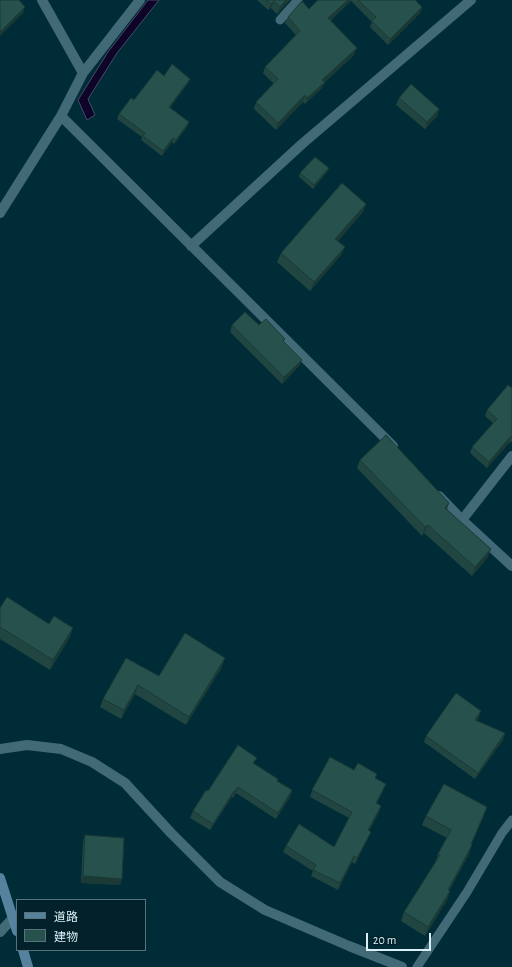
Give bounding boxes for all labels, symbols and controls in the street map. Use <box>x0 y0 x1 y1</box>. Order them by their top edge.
legend <box>16 899 146 951</box>
text: 道路 <box>54 911 78 923</box>
scale bar <box>368 925 433 951</box>
text: 建物 <box>54 931 78 943</box>
text: 20 m <box>373 934 396 946</box>

